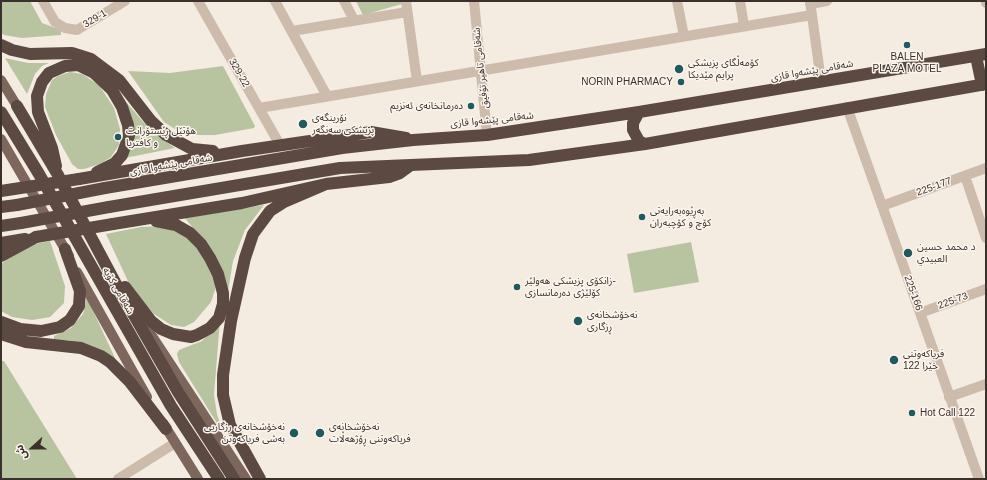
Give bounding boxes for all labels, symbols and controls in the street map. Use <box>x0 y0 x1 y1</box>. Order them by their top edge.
street label: 329-1 <box>81 7 109 31</box>
street label: شەقامی تاهیر تۆفیق <box>471 27 491 109</box>
marker: BALEN PLAZA MOTEL <box>902 40 912 50</box>
place label: BALEN PLAZA MOTEL <box>873 51 941 74</box>
street label: 329-22 <box>226 57 252 89</box>
place label: کۆمەڵگای پزیشکی پرایم مێدیکا <box>688 57 758 80</box>
street label: شەقامی پێشەوا قازی <box>770 58 854 84</box>
marker: کۆمەڵگای پزیشکی پرایم مێدیکا <box>673 63 685 75</box>
place label: NORIN PHARMACY <box>581 76 673 88</box>
marker: NORIN PHARMACY <box>676 77 686 87</box>
place label: دەرمانخانەی ئەنزیم <box>390 100 463 112</box>
marker: دەرمانخانەی ئەنزیم <box>466 101 476 111</box>
street label: شەقامی پێشەوا قازی <box>450 110 534 130</box>
place label: نۆرینگەی پزیشکی سەنگەر <box>312 112 374 136</box>
marker: نۆرینگەی پزیشکی سەنگەر <box>297 118 309 130</box>
place label: هۆتێل ڕێستۆرانت و کافتریا <box>126 125 196 148</box>
marker: هۆتێل ڕێستۆرانت و کافتریا <box>113 132 123 142</box>
street label: شەقامی پێشەوا قازی <box>129 152 213 178</box>
street label: 225-177 <box>915 175 953 199</box>
place label: بەڕێوەبەرایەتی کۆچ و کۆچبەران <box>650 205 711 228</box>
marker: بەڕێوەبەرایەتی کۆچ و کۆچبەران <box>637 212 647 222</box>
place label: د محمد حسين العبيدي <box>917 241 975 264</box>
marker: د محمد حسين العبيدي <box>902 247 914 259</box>
street label: شەقامی کۆیە <box>100 265 136 317</box>
street label: 225-166 <box>901 274 925 312</box>
place label: زانکۆی پزیشکی هەولێر- کۆلێژی دەرمانسازی <box>525 275 616 298</box>
marker: زانکۆی پزیشکی هەولێر- کۆلێژی دەرمانسازی <box>512 282 522 292</box>
street label: 225-73 <box>936 290 970 312</box>
place label: نەخۆشخانەی ڕزگاری <box>587 309 637 332</box>
marker: نەخۆشخانەی ڕزگاری <box>572 315 584 327</box>
place label: فریاکەوتنی خێرا 122 <box>903 348 944 372</box>
marker: فریاکەوتنی خێرا 122 <box>888 354 900 366</box>
place label: Hot Call 122 <box>920 407 975 419</box>
marker: Hot Call 122 <box>907 408 917 418</box>
place label: نەخۆشخانەی رزگاریی بەشی فریاکەوتن <box>204 421 285 444</box>
place label: نەخۆشخانەی فریاکەوتنی ڕۆژهەڵات <box>329 421 411 444</box>
marker: نەخۆشخانەی رزگاریی بەشی فریاکەوتن <box>288 427 300 439</box>
marker: نەخۆشخانەی فریاکەوتنی ڕۆژهەڵات <box>314 427 326 439</box>
north arrow <box>12 428 52 468</box>
text: ش <box>12 443 29 461</box>

